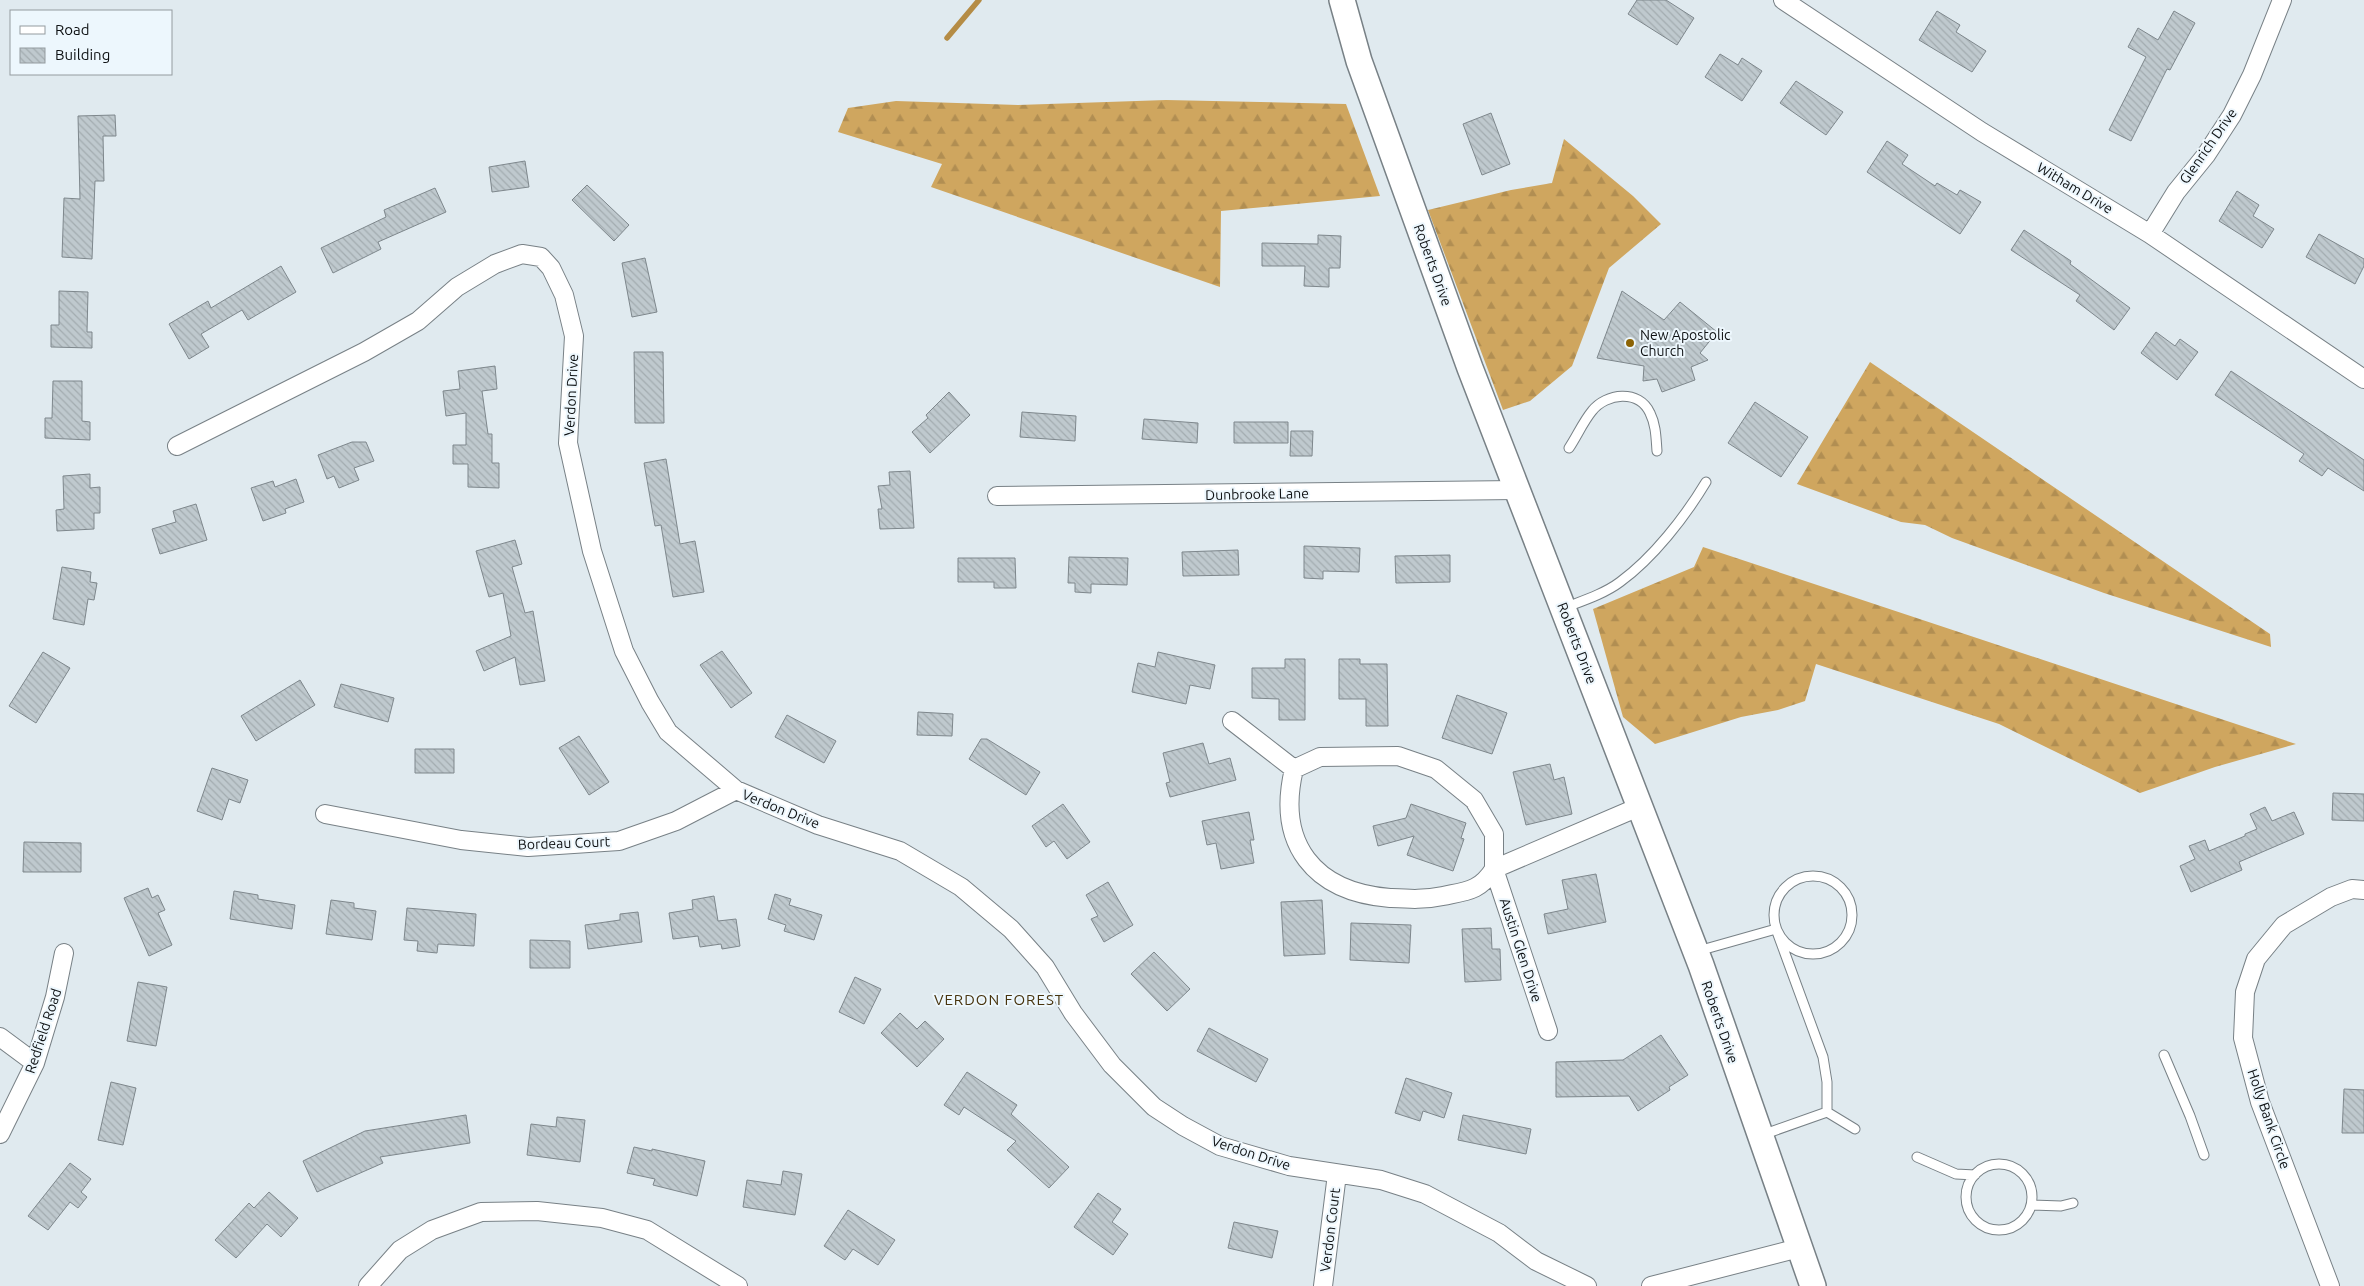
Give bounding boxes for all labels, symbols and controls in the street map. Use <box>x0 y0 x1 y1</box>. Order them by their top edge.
legend <box>10 10 172 75</box>
text: Road <box>55 21 90 38</box>
text: Building <box>55 46 110 63</box>
street label: Glenrich Drive <box>2176 105 2240 187</box>
street label: Witham Drive <box>2034 159 2116 217</box>
street label: Roberts Drive <box>1411 222 1455 308</box>
place label: New Apostolic Church <box>1640 327 1731 359</box>
marker: New Apostolic Church <box>1624 337 1636 349</box>
street label: Verdon Drive <box>561 354 581 436</box>
street label: Dunbrooke Lane <box>1205 485 1309 503</box>
street label: Roberts Drive <box>1554 600 1600 686</box>
street label: Verdon Drive <box>740 786 822 832</box>
street label: Bordeau Court <box>518 833 611 853</box>
street label: Austin Glen Drive <box>1497 896 1545 1004</box>
street label: Roberts Drive <box>1698 979 1742 1065</box>
street label: Redfield Road <box>22 986 64 1076</box>
district label: VERDON FOREST <box>934 991 1064 1008</box>
street label: Holly Bank Circle <box>2244 1067 2294 1171</box>
street label: Verdon Drive <box>1209 1133 1293 1173</box>
street label: Verdon Court <box>1317 1187 1343 1273</box>

